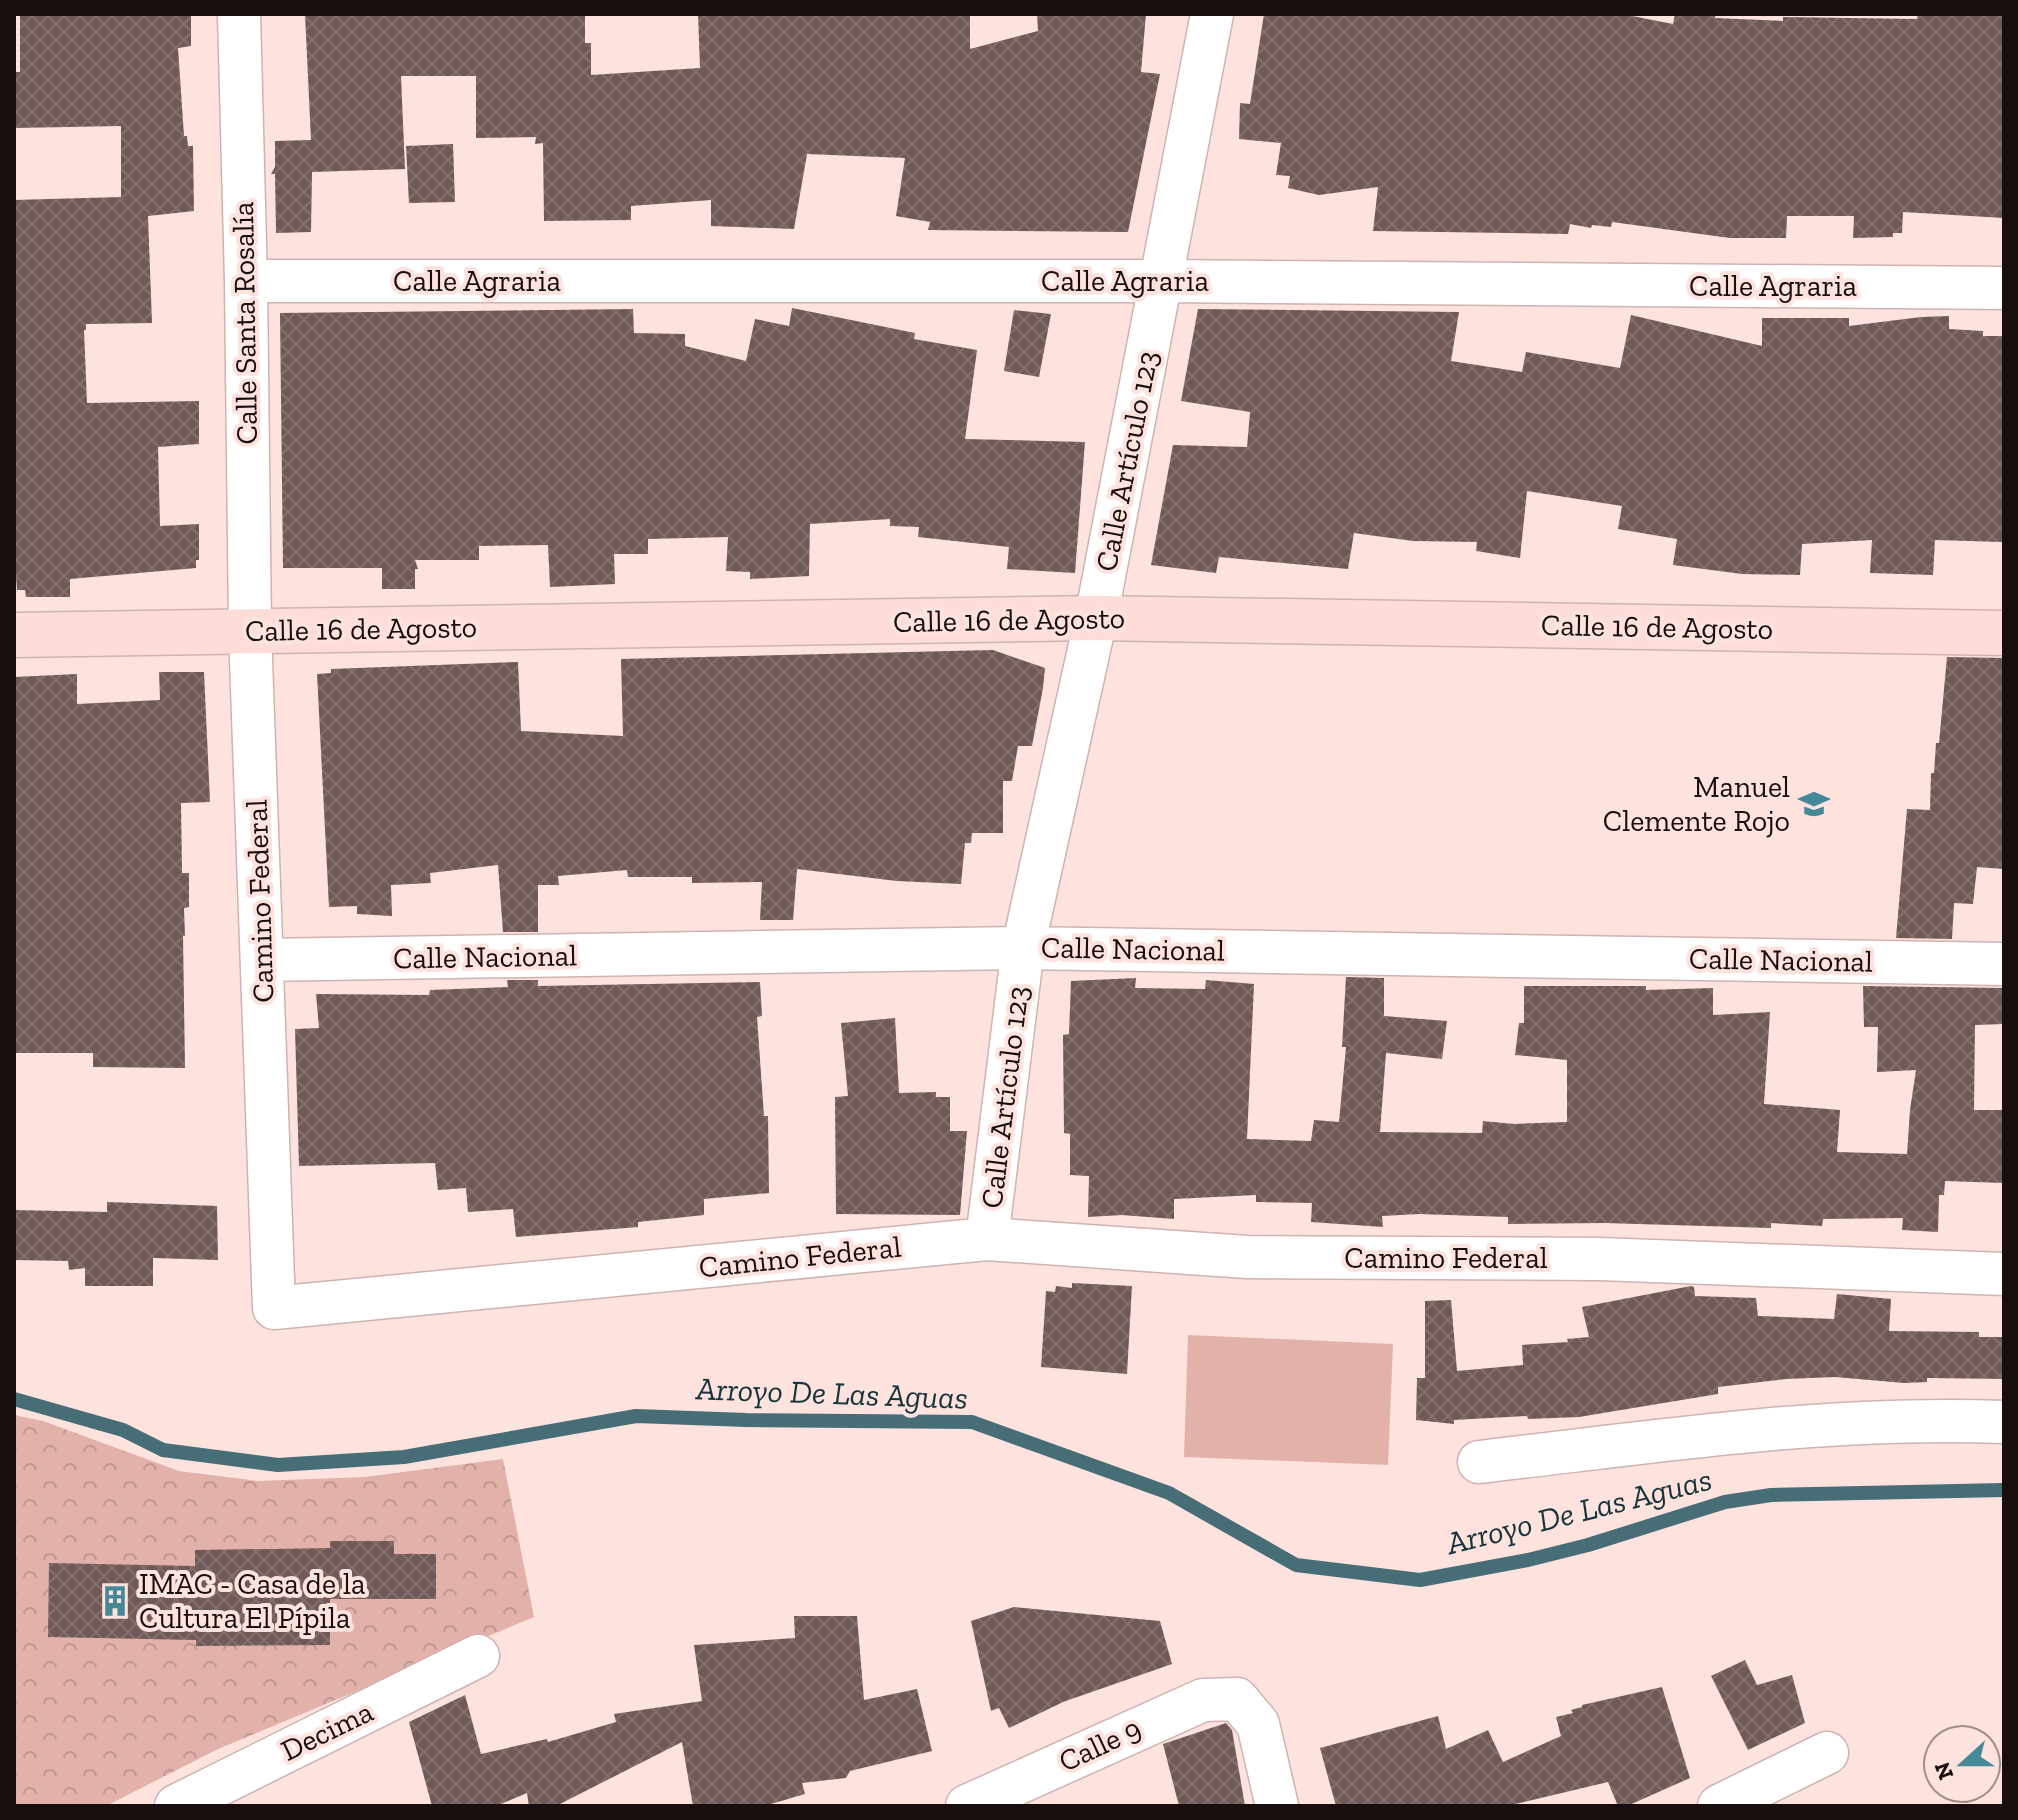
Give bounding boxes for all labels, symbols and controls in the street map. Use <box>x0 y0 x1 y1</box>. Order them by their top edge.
street label: Calle Santa Rosalía <box>225 201 265 445</box>
street label: Calle Agraria <box>393 263 561 299</box>
street label: Calle Agraria <box>1041 263 1209 299</box>
street label: Calle Agraria <box>1689 268 1857 304</box>
street label: Calle Artículo 123 <box>1088 348 1166 574</box>
street label: Calle 16 de Agosto <box>893 600 1125 640</box>
street label: Calle 16 de Agosto <box>1541 607 1773 647</box>
street label: Calle 16 de Agosto <box>245 609 477 649</box>
place label: Manuel Clemente Rojo <box>1603 769 1790 839</box>
school or university icon: Manuel Clemente Rojo <box>1797 787 1831 821</box>
street label: Camino Federal <box>238 799 282 1003</box>
street label: Calle Nacional <box>1041 929 1225 969</box>
street label: Calle Nacional <box>393 937 577 977</box>
street label: Calle Nacional <box>1689 940 1873 980</box>
street label: Calle Artículo 123 <box>973 984 1037 1210</box>
street label: Camino Federal <box>697 1228 903 1286</box>
street label: Camino Federal <box>1344 1240 1548 1276</box>
water label: Arroyo De Las Aguas <box>694 1369 969 1417</box>
water label: Arroyo De Las Aguas <box>1441 1460 1716 1563</box>
place label: IMAC - Casa de la Cultura El Pípila <box>139 1566 365 1636</box>
building icon: IMAC - Casa de la Cultura El Pípila <box>98 1584 132 1618</box>
street label: Decima <box>275 1693 379 1769</box>
street label: Calle 9 <box>1053 1710 1147 1780</box>
north arrow <box>1922 1724 2002 1804</box>
text: N <box>1928 1758 1959 1784</box>

